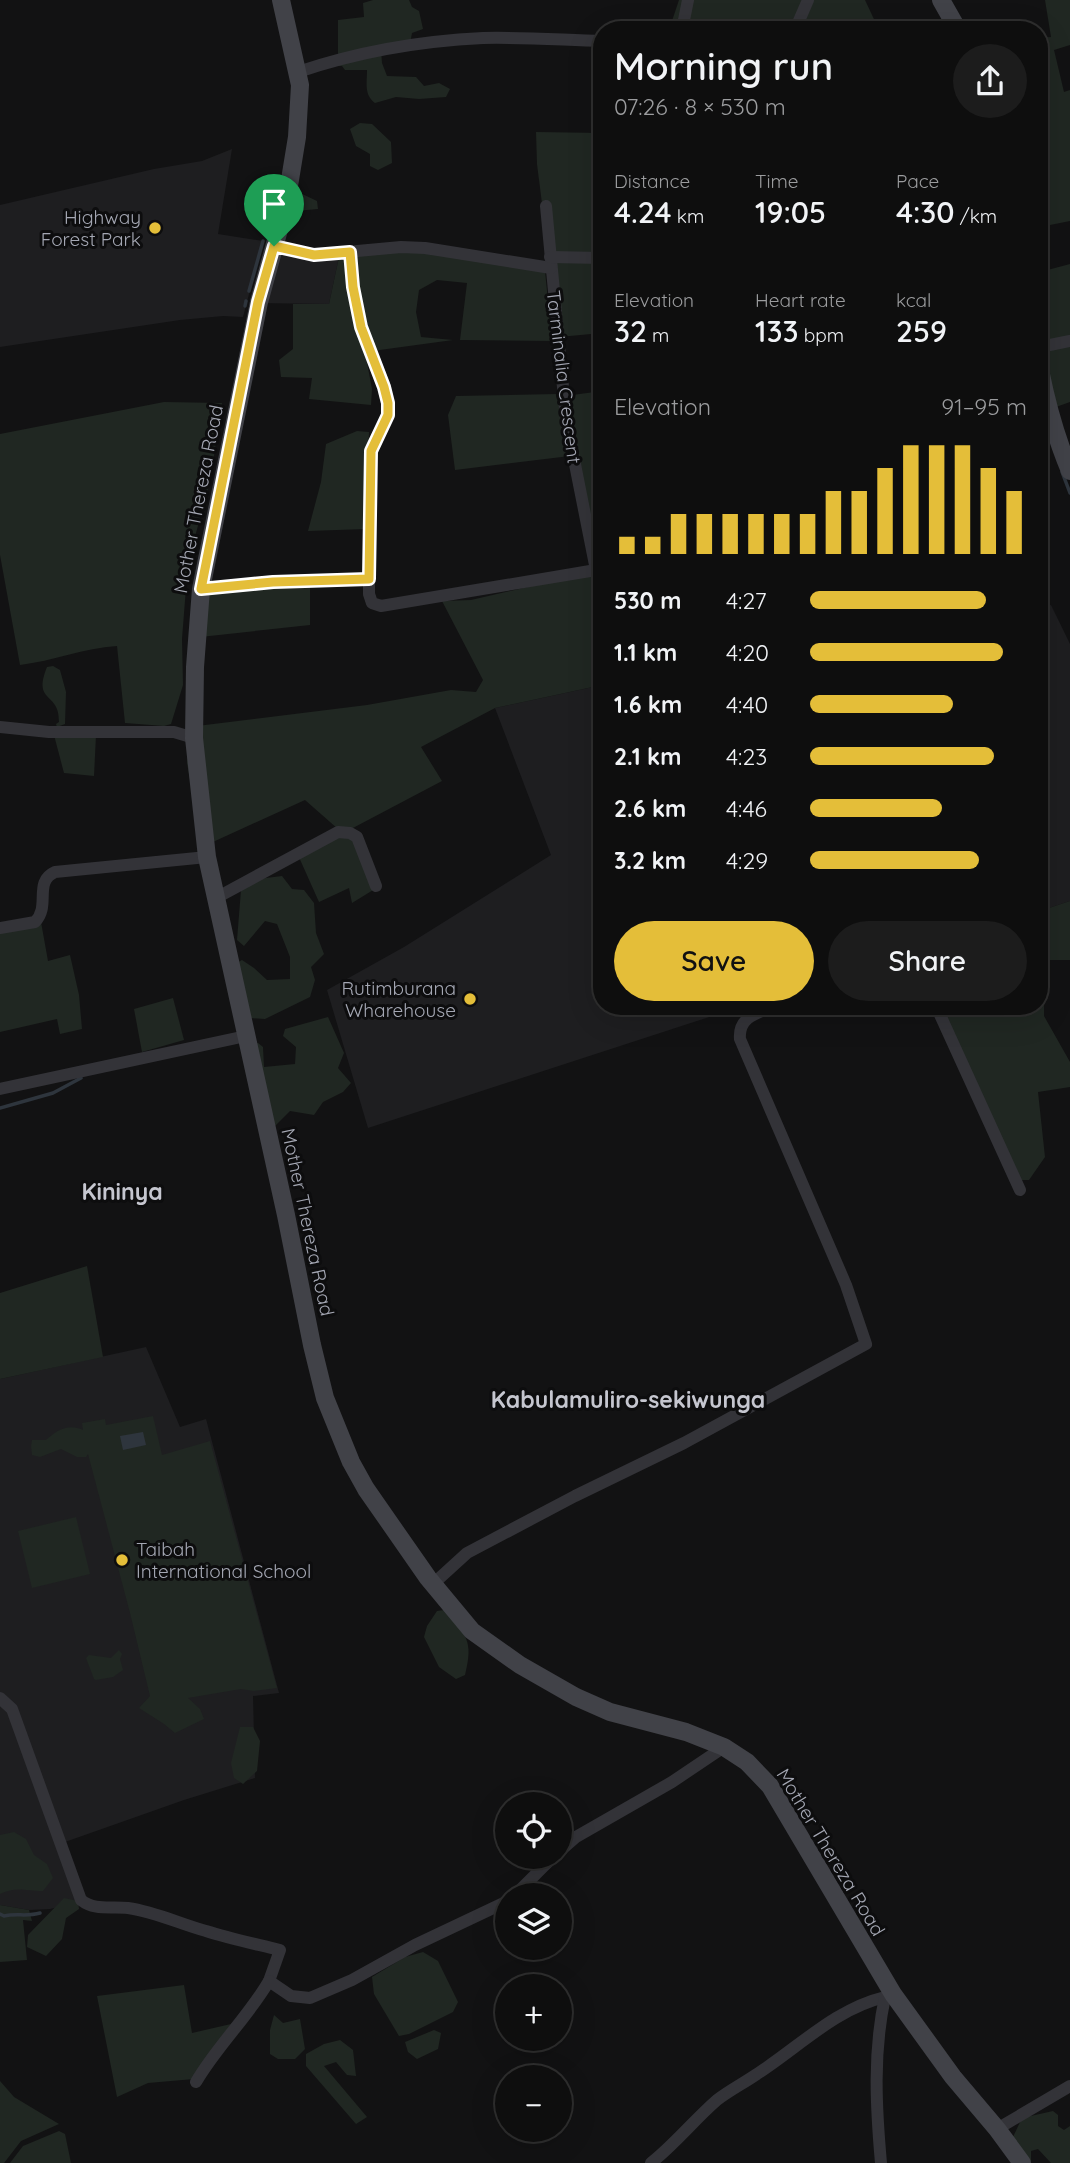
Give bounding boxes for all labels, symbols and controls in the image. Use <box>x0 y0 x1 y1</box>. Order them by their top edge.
text: Morning run <box>614 42 833 90</box>
button: share <box>953 44 1027 118</box>
text: 07:26 · 8 × 530 m <box>614 92 786 121</box>
text: Distance <box>614 169 690 193</box>
text: Time <box>755 169 799 193</box>
text: Pace <box>896 169 939 193</box>
pin <box>244 174 304 246</box>
icon: arrive <box>255 185 293 223</box>
text: 4.24 <box>614 193 672 231</box>
text: 19:05 <box>755 193 826 231</box>
text: 4:30 <box>896 193 955 231</box>
text: km <box>672 204 704 228</box>
text: /km <box>955 204 997 228</box>
place label: Highway Forest Park <box>41 205 141 251</box>
marker: Highway Forest Park <box>147 220 163 236</box>
text: Elevation <box>614 288 694 312</box>
text: Heart rate <box>755 288 846 312</box>
text: kcal <box>896 288 931 312</box>
street label: Tarminalia Crescent <box>541 289 587 465</box>
text: 32 <box>614 312 647 350</box>
text: 133 <box>755 312 798 350</box>
text: 259 <box>896 312 947 350</box>
text: m <box>647 323 669 347</box>
text: bpm <box>798 323 844 347</box>
text: Elevation <box>614 392 711 421</box>
text: 91–95 m <box>941 392 1027 421</box>
street label: Mother Thereza Road <box>168 403 228 595</box>
text: 530 m <box>614 586 681 615</box>
text: 4:27 <box>726 586 767 615</box>
text: 1.1 km <box>614 638 677 667</box>
text: 4:20 <box>726 638 769 667</box>
text: 1.6 km <box>614 690 682 719</box>
text: 4:40 <box>726 690 768 719</box>
text: 2.1 km <box>614 742 681 771</box>
text: 4:23 <box>726 742 767 771</box>
text: 2.6 km <box>614 794 686 823</box>
text: 4:46 <box>726 794 767 823</box>
text: 3.2 km <box>614 846 686 875</box>
text: 4:29 <box>726 846 768 875</box>
button: Save <box>614 921 814 1001</box>
button: Share <box>828 921 1027 1001</box>
place label: Rutimburana Wharehouse <box>341 976 456 1022</box>
marker: Rutimburana Wharehouse <box>462 991 478 1007</box>
street label: Mother Thereza Road <box>276 1126 340 1318</box>
district label: Kininya <box>81 1177 163 1206</box>
district label: Kabulamuliro-sekiwunga <box>491 1385 765 1414</box>
place label: Taibah International School <box>136 1537 311 1583</box>
marker: Taibah International School <box>114 1552 130 1568</box>
street label: Mother Thereza Road <box>771 1764 891 1940</box>
map controls <box>495 1792 572 2142</box>
button: locate <box>495 1792 572 1869</box>
button: layers <box>495 1883 572 1960</box>
button: + <box>495 1974 572 2051</box>
button: − <box>495 2065 572 2142</box>

